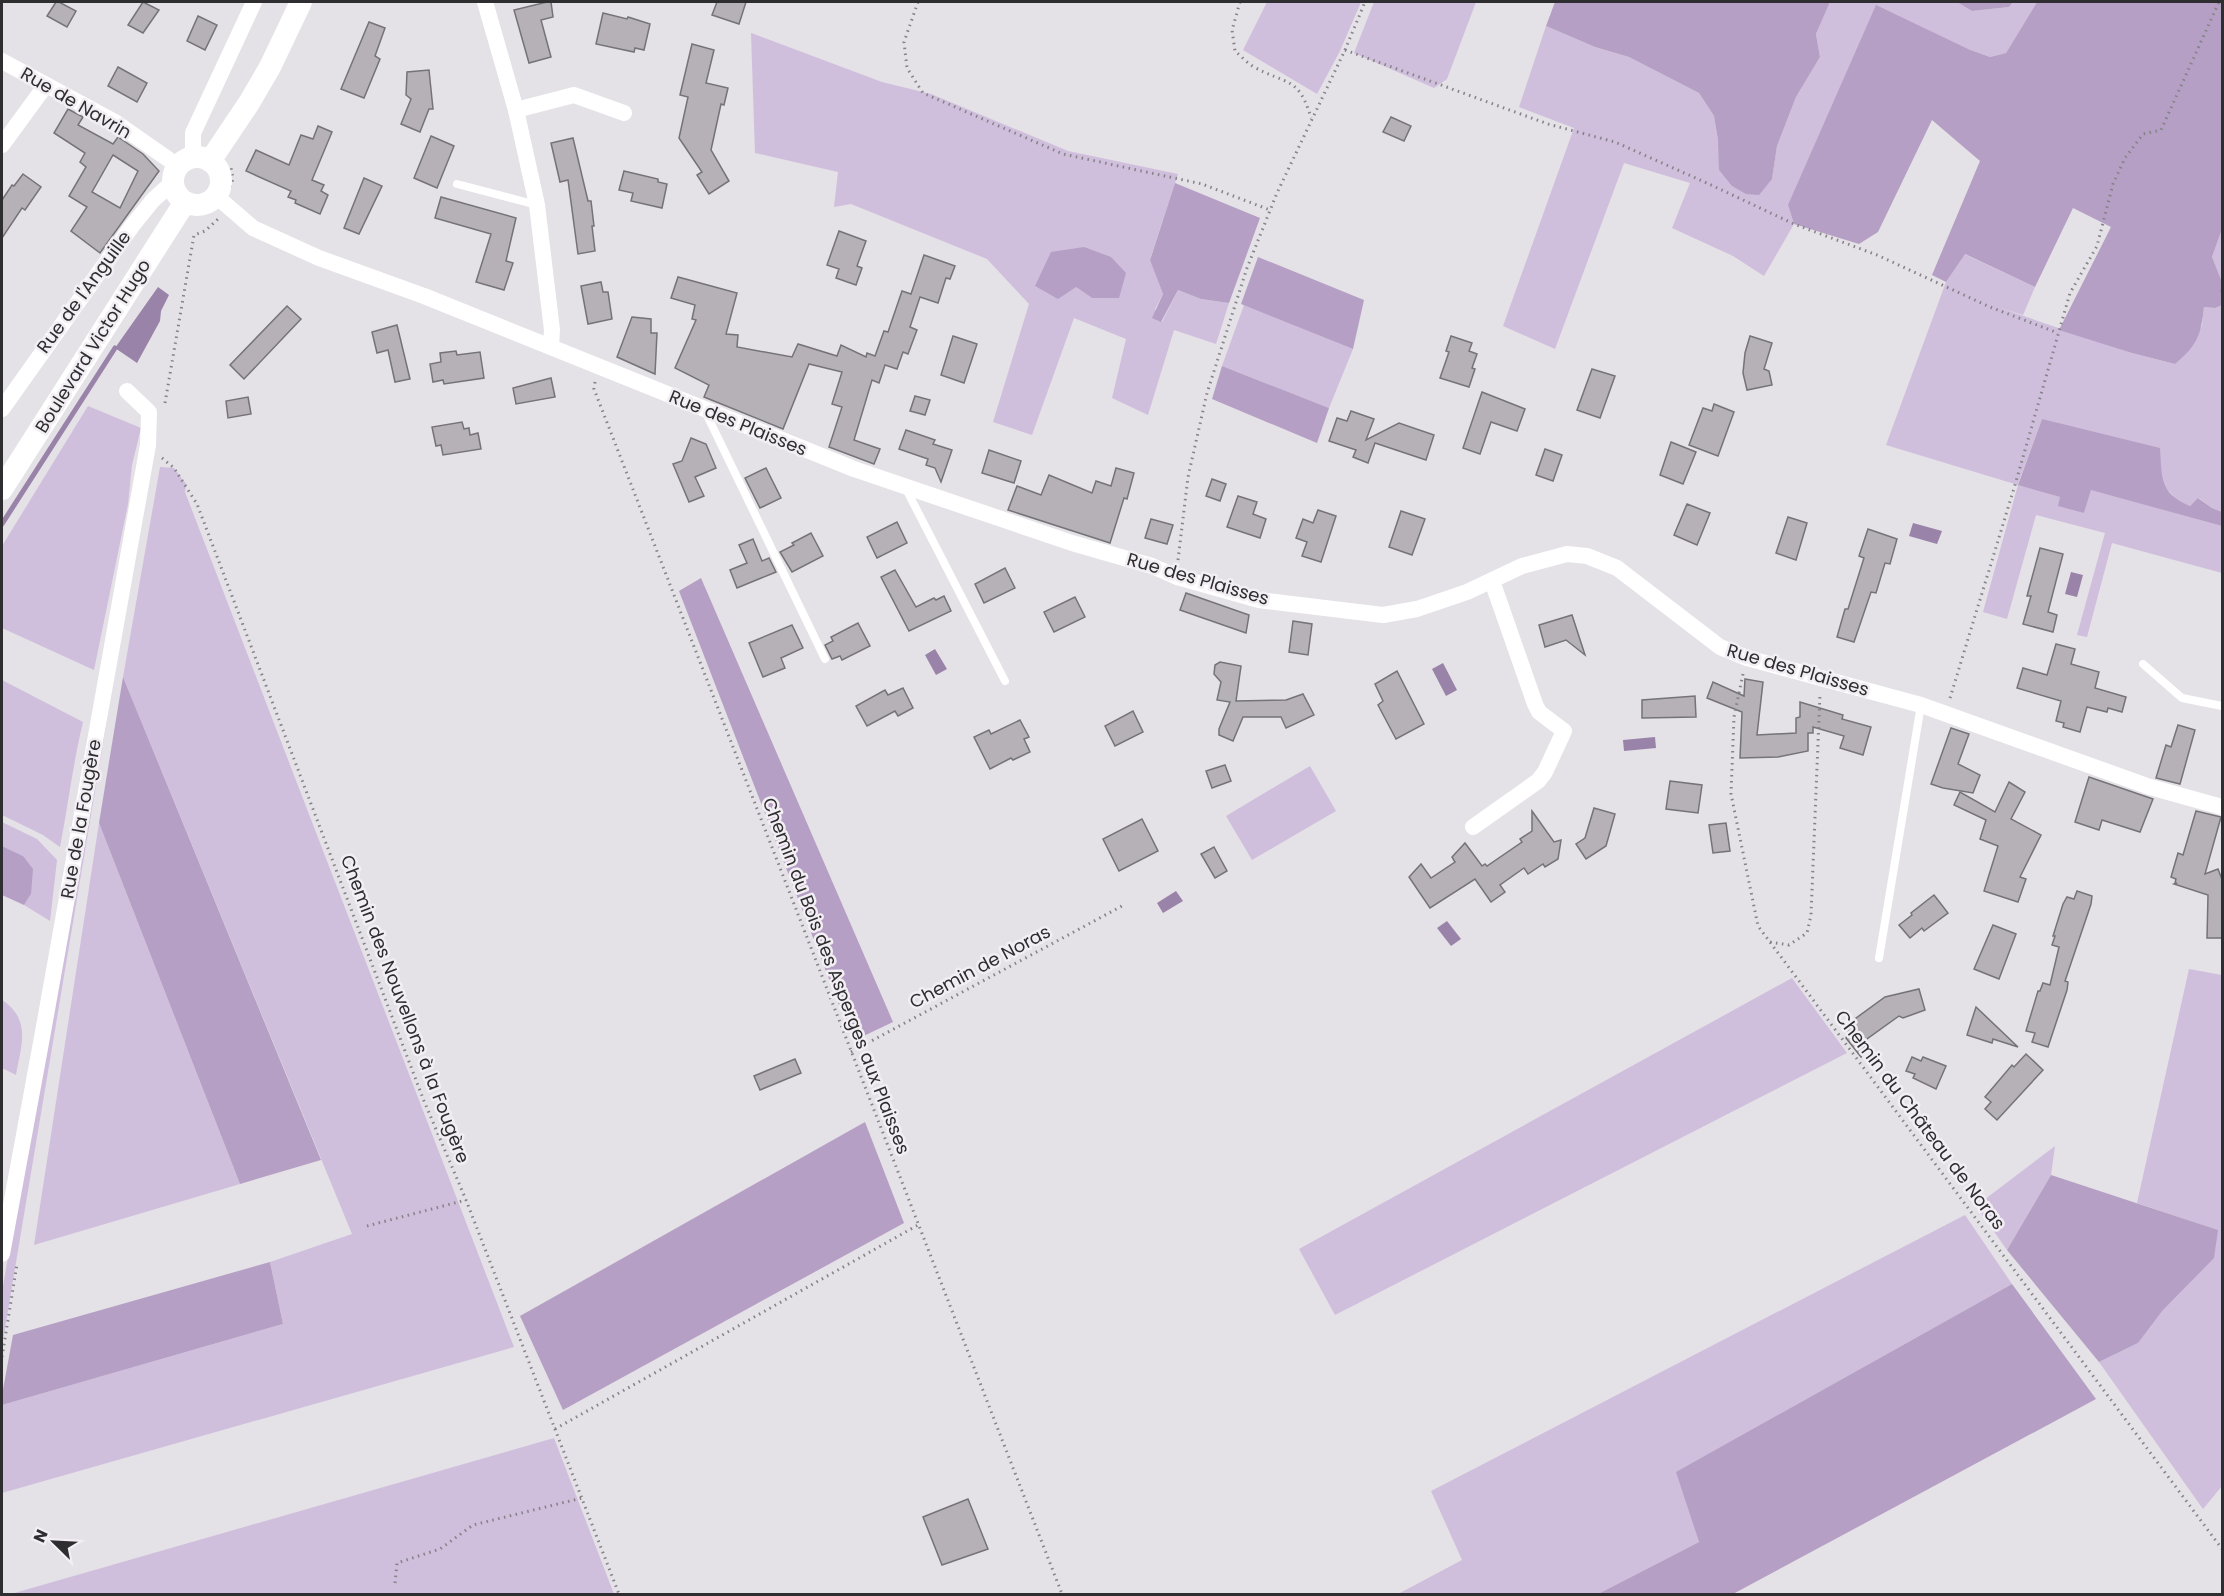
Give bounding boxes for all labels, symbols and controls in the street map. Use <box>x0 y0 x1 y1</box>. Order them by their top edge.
street label: Rue de Navrin <box>16 61 136 144</box>
street label: Rue de l'Anguille <box>31 225 137 358</box>
street label: Boulevard Victor Hugo <box>29 254 156 437</box>
street label: Rue des Plaisses <box>665 383 811 462</box>
street label: Rue des Plaisses <box>1124 546 1272 611</box>
street label: Rue des Plaisses <box>1724 637 1872 702</box>
street label: Rue de la Fougère <box>54 737 107 900</box>
street label: Chemin du Bois des Asperges aux Plaisses <box>757 794 916 1158</box>
street label: Chemin des Nouvellons à la Fougère <box>335 851 476 1166</box>
street label: Chemin de Noras <box>905 919 1055 1014</box>
street label: Chemin du Château de Noras <box>1830 1005 2011 1235</box>
north arrow <box>24 1512 84 1572</box>
text: N <box>28 1526 54 1546</box>

